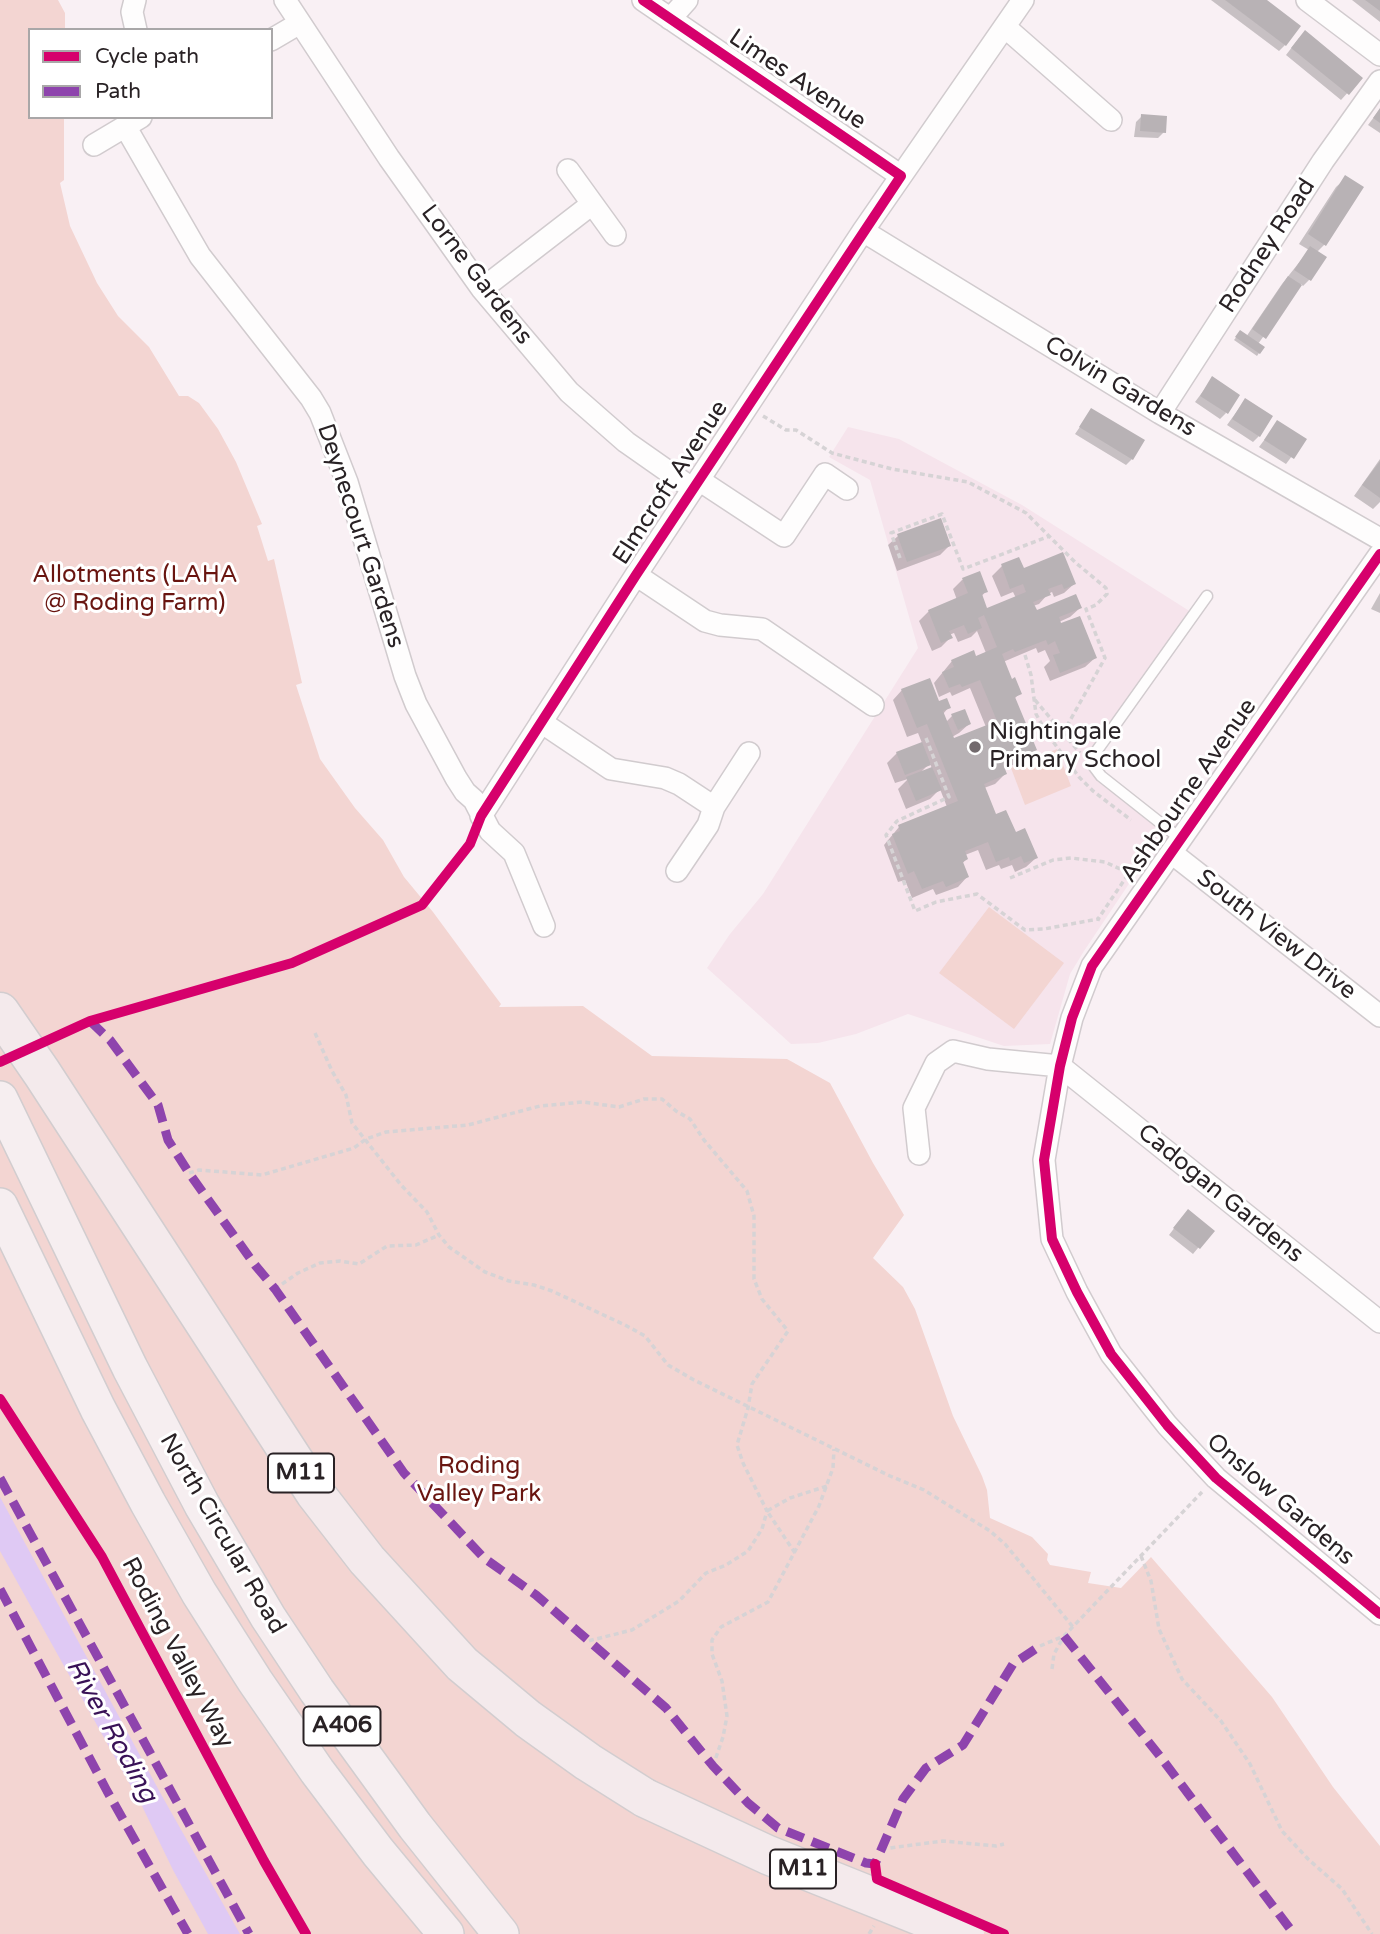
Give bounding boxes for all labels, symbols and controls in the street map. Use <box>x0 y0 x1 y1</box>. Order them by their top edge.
street label: Limes Avenue <box>723 24 871 136</box>
legend <box>28 28 273 119</box>
text: Cycle path <box>95 44 199 69</box>
text: Path <box>95 79 141 104</box>
street label: Rodney Road <box>1214 173 1322 319</box>
street label: Lorne Gardens <box>414 199 538 351</box>
street label: Colvin Gardens <box>1039 330 1201 444</box>
street label: Elmcroft Avenue <box>607 396 735 570</box>
street label: Deynecourt Gardens <box>310 420 410 652</box>
park label: Allotments (LAHA @ Roding Farm) <box>32 562 238 618</box>
street label: Ashbourne Avenue <box>1115 693 1263 889</box>
place label: Nightingale Primary School <box>989 719 1161 775</box>
marker: Nightingale Primary School <box>967 739 983 755</box>
street label: South View Drive <box>1191 864 1361 1006</box>
street label: Cadogan Gardens <box>1131 1118 1309 1270</box>
street label: Onslow Gardens <box>1200 1428 1360 1572</box>
street label: North Circular Road <box>153 1429 291 1639</box>
park label: Roding Valley Park <box>417 1453 541 1509</box>
road number: M11 <box>268 1454 334 1492</box>
street label: Roding Valley Way <box>115 1553 239 1753</box>
water label: River Roding <box>59 1654 163 1808</box>
road number: A406 <box>304 1707 380 1746</box>
road number: M11 <box>770 1850 836 1888</box>

